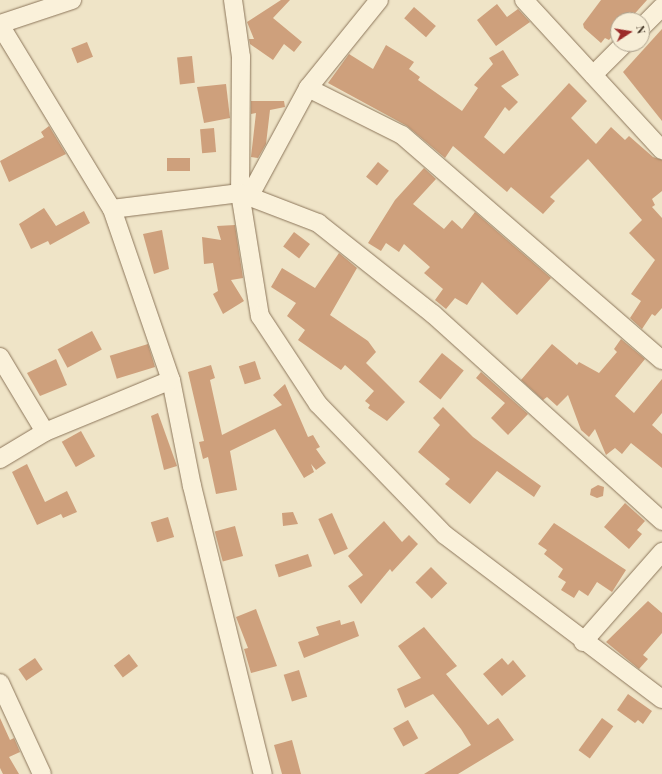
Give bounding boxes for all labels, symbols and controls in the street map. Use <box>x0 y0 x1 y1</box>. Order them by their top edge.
north arrow <box>610 12 650 52</box>
text: N <box>633 24 649 35</box>

